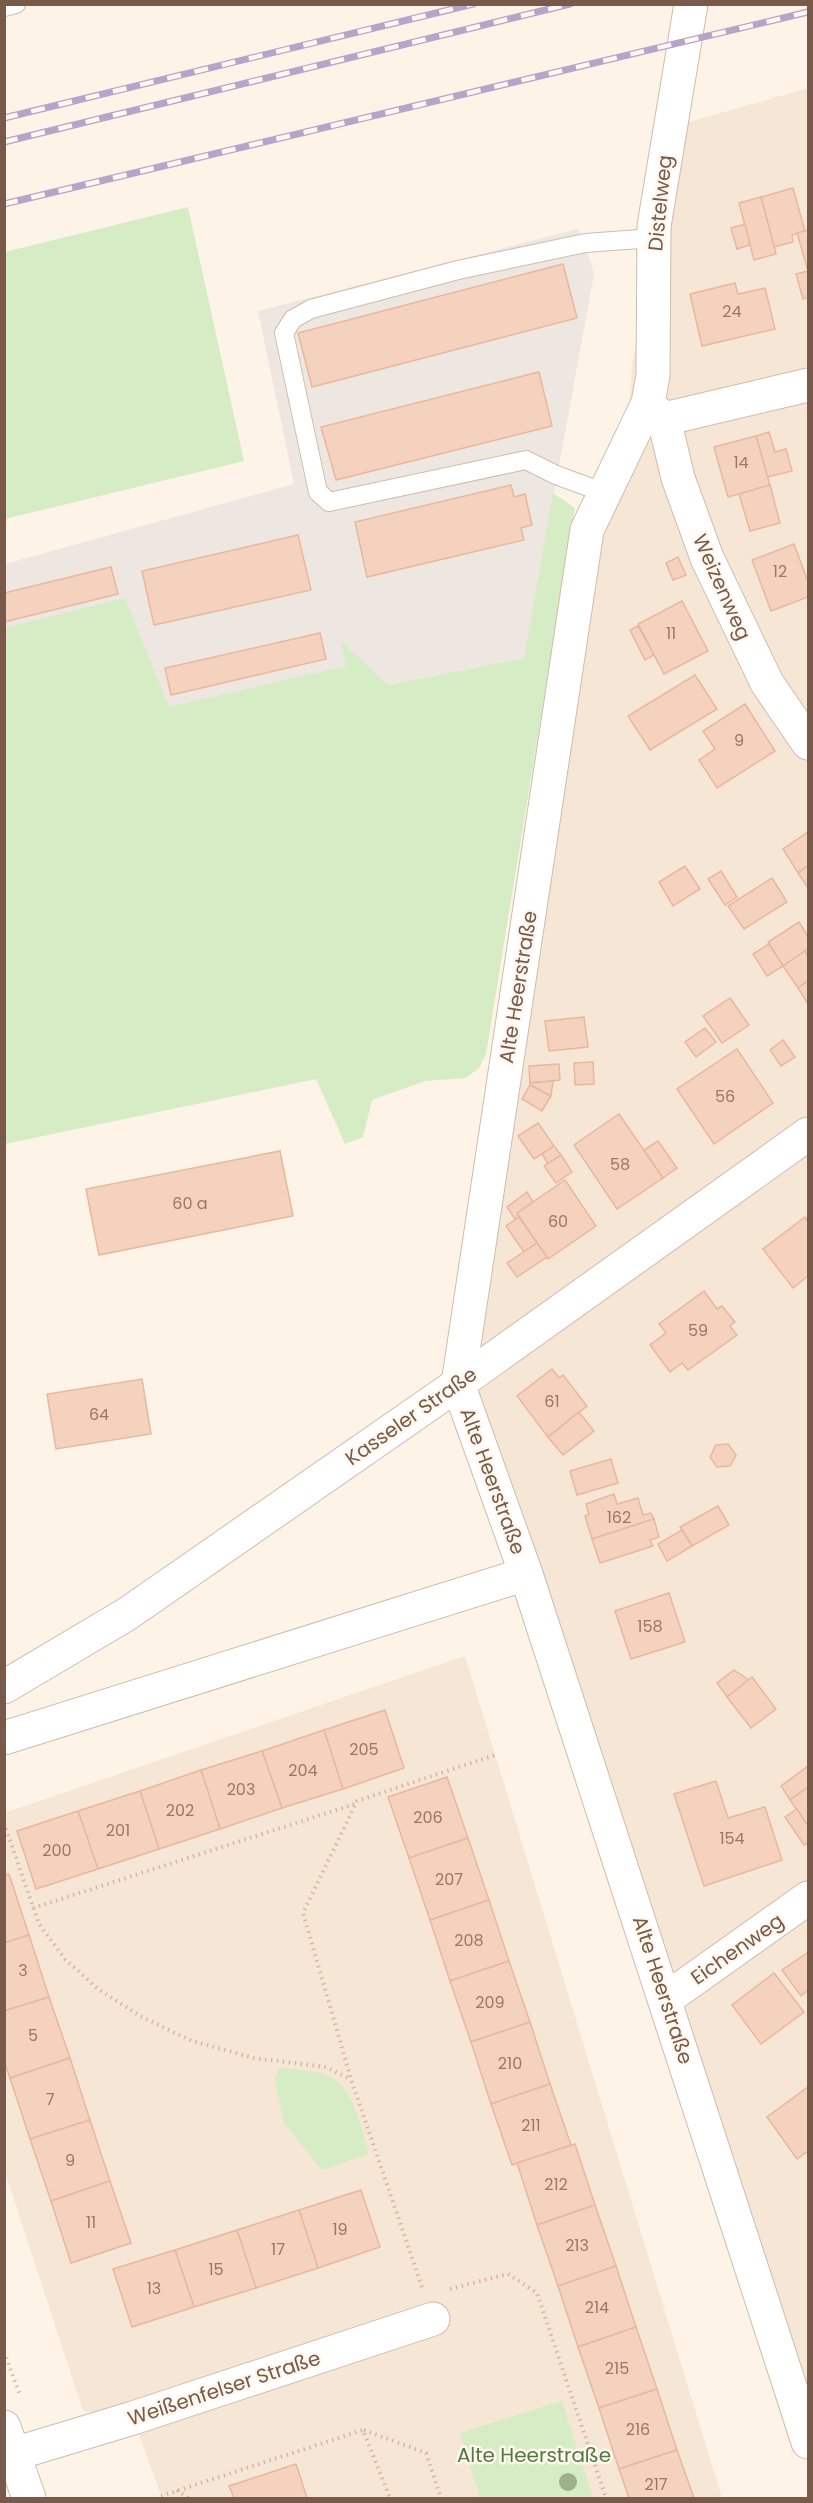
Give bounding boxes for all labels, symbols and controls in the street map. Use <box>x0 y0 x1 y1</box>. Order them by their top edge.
street label: Distelweg <box>641 154 679 252</box>
house number: 24 <box>722 300 742 323</box>
house number: 14 <box>733 451 749 474</box>
street label: Weizenweg <box>686 529 758 645</box>
house number: 12 <box>773 560 787 583</box>
house number: 11 <box>666 622 676 645</box>
house number: 9 <box>734 729 744 752</box>
street label: Alte Heerstraße <box>492 909 544 1065</box>
house number: 56 <box>715 1085 735 1108</box>
house number: 58 <box>610 1153 630 1176</box>
house number: 60 a <box>172 1192 208 1215</box>
house number: 60 <box>548 1210 568 1233</box>
house number: 59 <box>688 1319 708 1342</box>
street label: Kasseler Straße <box>340 1360 482 1472</box>
house number: 61 <box>544 1390 560 1413</box>
house number: 64 <box>89 1403 109 1426</box>
street label: Alte Heerstraße <box>453 1404 533 1558</box>
house number: 162 <box>607 1506 631 1529</box>
house number: 158 <box>637 1615 663 1638</box>
house number: 205 <box>349 1738 379 1761</box>
house number: 204 <box>288 1759 318 1782</box>
house number: 203 <box>227 1778 255 1801</box>
house number: 202 <box>166 1799 194 1822</box>
house number: 206 <box>413 1806 443 1829</box>
house number: 201 <box>106 1819 130 1842</box>
house number: 154 <box>719 1827 745 1850</box>
house number: 200 <box>42 1839 72 1862</box>
house number: 207 <box>435 1868 463 1891</box>
street label: Eichenweg <box>685 1907 789 1991</box>
street label: Alte Heerstraße <box>626 1912 700 2068</box>
house number: 208 <box>454 1929 484 1952</box>
house number: 3 <box>18 1959 28 1982</box>
house number: 209 <box>475 1991 505 2014</box>
house number: 5 <box>28 2024 38 2047</box>
house number: 210 <box>498 2052 522 2075</box>
house number: 7 <box>46 2088 55 2111</box>
house number: 211 <box>521 2114 541 2137</box>
house number: 9 <box>65 2149 75 2172</box>
house number: 212 <box>544 2173 568 2196</box>
house number: 11 <box>86 2211 96 2234</box>
house number: 19 <box>332 2218 348 2241</box>
house number: 213 <box>565 2234 589 2257</box>
house number: 17 <box>271 2238 285 2261</box>
house number: 15 <box>208 2258 224 2281</box>
house number: 13 <box>147 2277 161 2300</box>
house number: 214 <box>585 2296 609 2319</box>
street label: Weißenfelser Straße <box>124 2344 324 2432</box>
house number: 215 <box>605 2357 629 2380</box>
house number: 216 <box>626 2418 650 2441</box>
park label: Alte Heerstraße <box>457 2441 611 2469</box>
house number: 217 <box>644 2473 668 2496</box>

